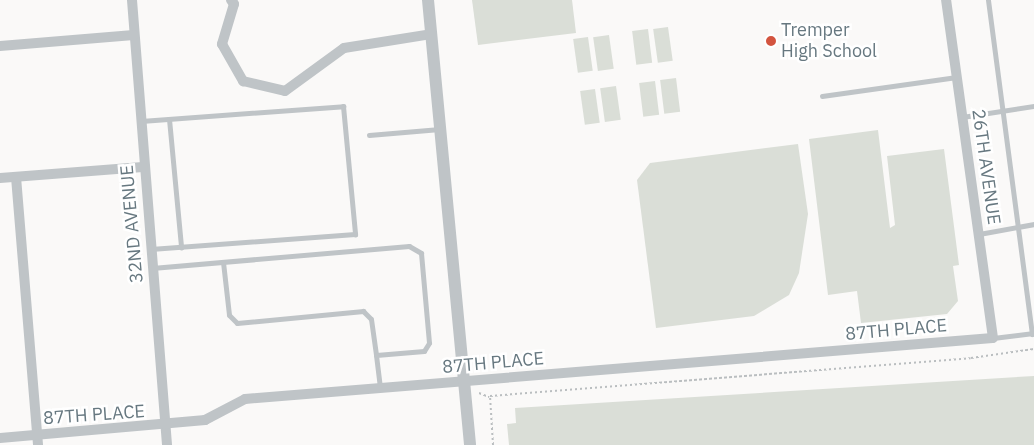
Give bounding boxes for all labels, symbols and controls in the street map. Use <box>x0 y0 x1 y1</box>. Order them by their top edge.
place label: Tremper High School <box>781 20 877 62</box>
marker: Tremper High School <box>765 35 777 47</box>
street label: 26TH AVENUE <box>967 108 1005 226</box>
street label: 32ND AVENUE <box>116 164 148 284</box>
street label: 87TH PLACE <box>844 315 948 345</box>
street label: 87TH PLACE <box>441 348 545 378</box>
street label: 87TH PLACE <box>42 401 146 429</box>

